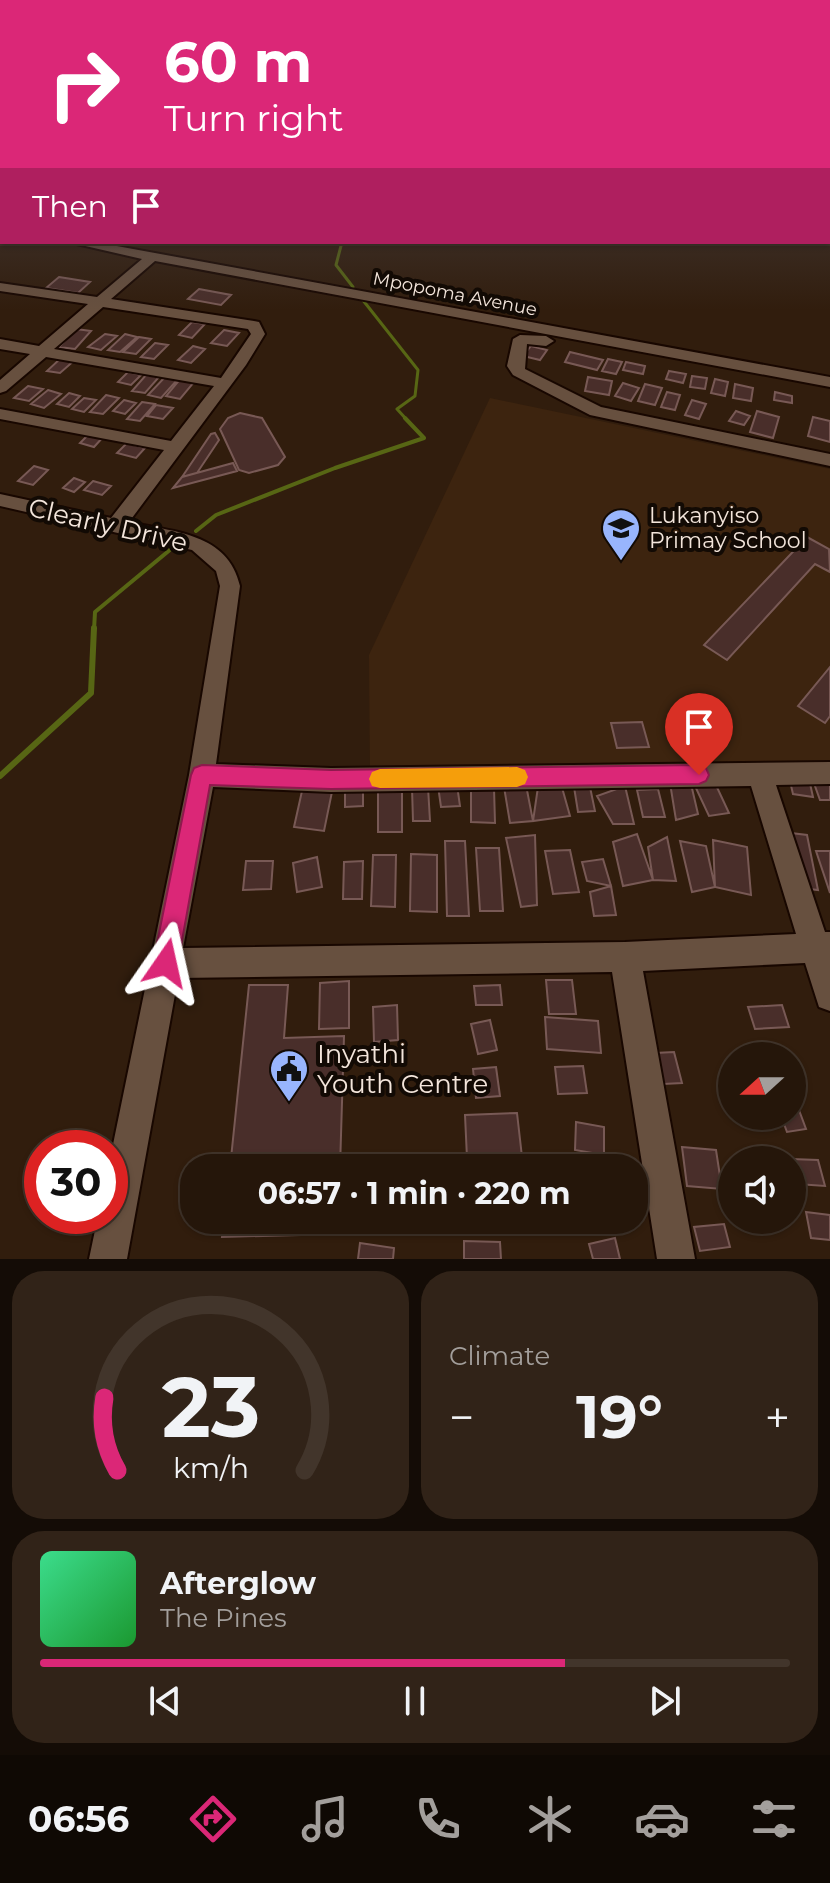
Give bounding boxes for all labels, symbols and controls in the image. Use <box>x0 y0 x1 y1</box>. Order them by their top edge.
text: 60 m <box>164 28 312 96</box>
icon: right <box>32 32 136 136</box>
text: Turn right <box>164 96 344 140</box>
icon: arrive <box>124 184 168 228</box>
text: Then <box>32 188 108 225</box>
street label: Mpopoma Avenue <box>371 267 539 321</box>
street label: Clearly Drive <box>25 491 191 559</box>
place label: Lukanyiso Primay School <box>649 502 807 554</box>
school or university icon: Lukanyiso Primay School <box>600 507 642 562</box>
pin <box>665 693 733 775</box>
icon: arrive <box>677 705 721 749</box>
position arrow <box>124 921 208 1005</box>
place label: Inyathi Youth Centre <box>317 1038 488 1100</box>
north arrow <box>718 1042 806 1130</box>
map controls <box>718 1042 806 1234</box>
public building icon: Inyathi Youth Centre <box>268 1048 310 1103</box>
speed limit sign: 30 <box>24 1130 128 1234</box>
button: sound <box>718 1146 806 1234</box>
text: 06:57 · 1 min · 220 m <box>258 1175 570 1212</box>
text: Climate <box>449 1340 550 1372</box>
text: 23 <box>161 1356 260 1458</box>
text: 19° <box>576 1380 663 1453</box>
text: − <box>449 1390 474 1444</box>
text: + <box>765 1390 790 1444</box>
text: km/h <box>172 1450 249 1485</box>
text: Afterglow <box>160 1565 316 1602</box>
text: The Pines <box>160 1602 287 1634</box>
icon: previous <box>143 1679 187 1723</box>
icon: pause <box>393 1679 437 1723</box>
icon: next <box>643 1679 687 1723</box>
icon: directions <box>185 1791 241 1847</box>
icon: music <box>297 1791 353 1847</box>
icon: phone <box>410 1791 466 1847</box>
icon: climate <box>522 1791 578 1847</box>
icon: car <box>634 1791 690 1847</box>
icon: filters <box>746 1791 802 1847</box>
text: 06:56 <box>28 1797 129 1841</box>

